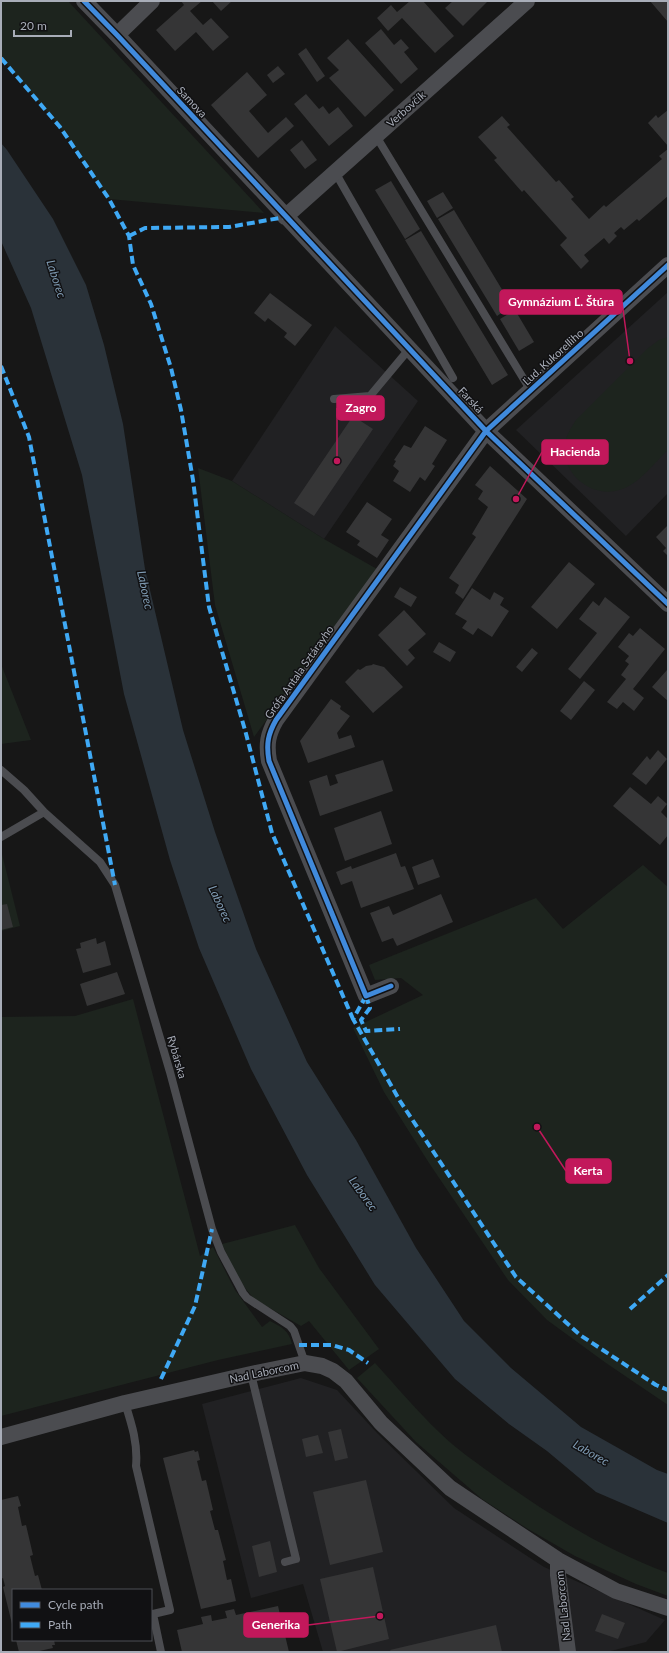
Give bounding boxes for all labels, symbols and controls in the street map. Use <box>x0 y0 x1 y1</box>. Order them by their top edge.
scale bar <box>14 12 71 38</box>
text: 20 m <box>20 18 47 33</box>
street label: Samova <box>175 84 210 120</box>
street label: Verbovčík <box>384 88 428 129</box>
water label: Laborec <box>43 258 70 300</box>
callout: Gymnázium Ľ. Štúra <box>500 290 622 314</box>
text: Gymnázium Ľ. Štúra <box>508 294 614 309</box>
street label: Ľud. Kukorelliho <box>520 326 586 387</box>
street label: Farská <box>456 384 487 415</box>
callout: Zagro <box>337 396 384 420</box>
text: Zagro <box>346 400 377 415</box>
callout: Hacienda <box>542 440 608 464</box>
text: Hacienda <box>550 444 600 459</box>
water label: Laborec <box>134 569 157 611</box>
street label: Grófa Antala Sztárayho <box>261 623 336 721</box>
water label: Laborec <box>205 883 236 925</box>
street label: Rybárska <box>165 1034 190 1080</box>
callout: Kerta <box>566 1159 611 1183</box>
text: Kerta <box>573 1163 603 1178</box>
water label: Laborec <box>346 1173 381 1214</box>
street label: Nad Laborcom <box>228 1358 300 1385</box>
water label: Laborec <box>570 1436 612 1469</box>
street label: Nad Laborcom <box>552 1570 573 1642</box>
legend <box>12 1589 152 1641</box>
text: Cycle path <box>48 1597 103 1612</box>
callout: Generika <box>244 1613 308 1637</box>
text: Path <box>48 1617 72 1632</box>
text: Generika <box>252 1617 300 1632</box>

